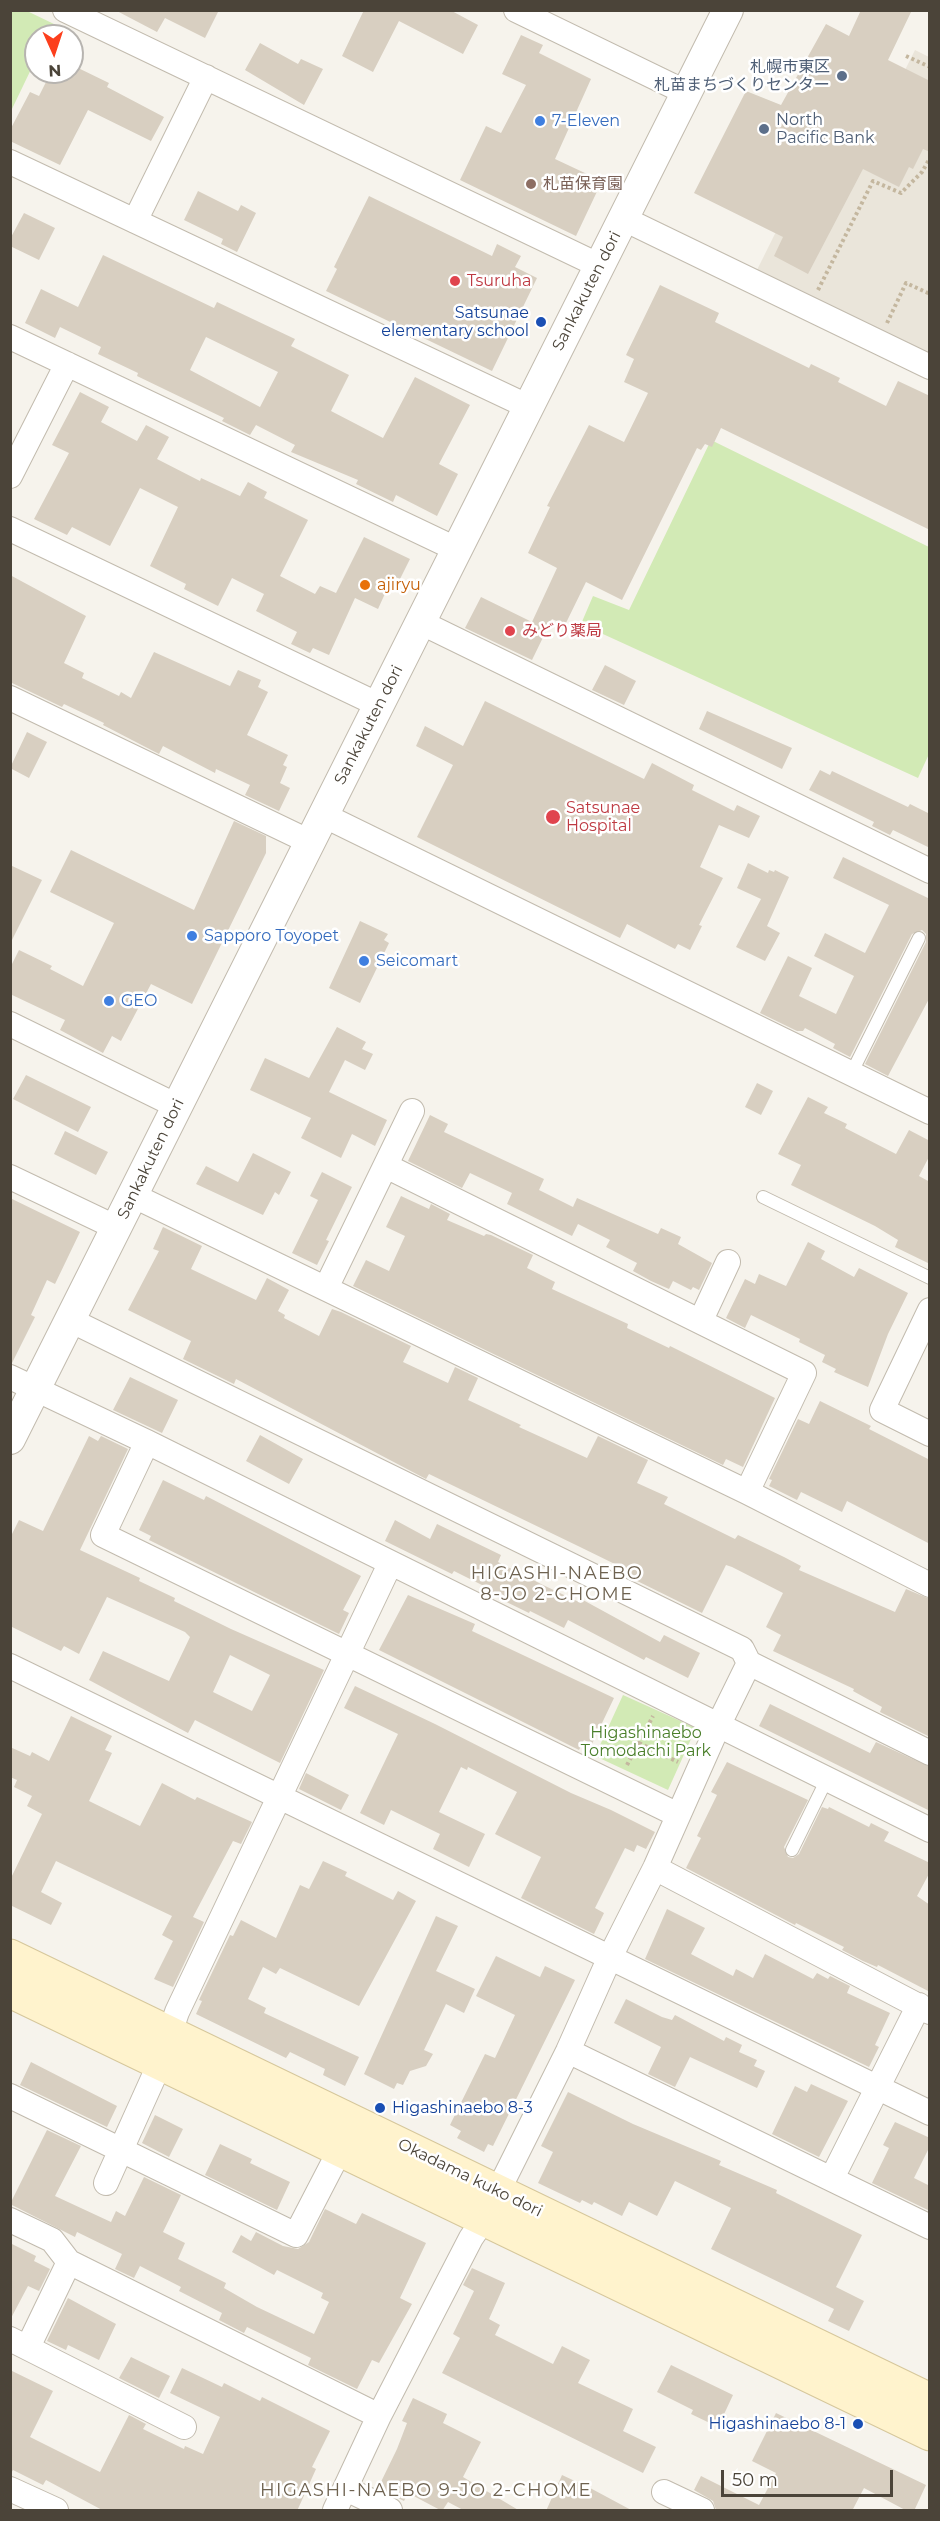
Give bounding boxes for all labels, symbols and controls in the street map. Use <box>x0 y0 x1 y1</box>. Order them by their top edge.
north arrow <box>24 24 84 84</box>
place label: 札幌市東区 札苗まちづくりセンター <box>654 57 830 95</box>
text: N <box>48 61 62 80</box>
marker: 札幌市東区 札苗まちづくりセンター <box>835 69 849 83</box>
place label: North Pacific Bank <box>776 110 875 148</box>
place label: 7-Eleven <box>552 111 620 131</box>
marker: 7-Eleven <box>533 114 547 128</box>
marker: North Pacific Bank <box>757 122 771 136</box>
place label: 札苗保育園 <box>543 174 623 194</box>
marker: 札苗保育園 <box>524 177 538 191</box>
street label: Sankakuten dori <box>549 228 625 354</box>
place label: Tsuruha <box>467 271 532 291</box>
marker: Tsuruha <box>448 274 462 288</box>
place label: Satsunae elementary school <box>381 303 529 341</box>
marker: Satsunae elementary school <box>534 315 548 329</box>
place label: ajiryu <box>377 575 421 595</box>
marker: ajiryu <box>358 578 372 592</box>
place label: みどり薬局 <box>522 621 602 641</box>
marker: みどり薬局 <box>503 624 517 638</box>
street label: Sankakuten dori <box>331 662 407 788</box>
place label: Satsunae Hospital <box>566 798 640 836</box>
marker: Satsunae Hospital <box>544 808 562 826</box>
place label: Sapporo Toyopet <box>204 926 339 946</box>
marker: Sapporo Toyopet <box>185 929 199 943</box>
place label: Seicomart <box>376 951 458 971</box>
marker: Seicomart <box>357 954 371 968</box>
place label: GEO <box>121 991 157 1011</box>
marker: GEO <box>102 994 116 1008</box>
street label: Sankakuten dori <box>114 1096 188 1222</box>
district label: HIGASHI-NAEBO 8-JO 2-CHOME <box>471 1563 643 1606</box>
park label: Higashinaebo Tomodachi Park <box>581 1723 711 1761</box>
place label: Higashinaebo 8-3 <box>392 2098 533 2118</box>
marker: Higashinaebo 8-3 <box>373 2101 387 2115</box>
street label: Okadama kuko dori <box>395 2135 545 2221</box>
place label: Higashinaebo 8-1 <box>709 2414 846 2434</box>
marker: Higashinaebo 8-1 <box>851 2417 865 2431</box>
scale bar <box>724 2458 896 2496</box>
text: 50 m <box>732 2469 778 2491</box>
district label: HIGASHI-NAEBO 9-JO 2-CHOME <box>260 2480 592 2502</box>

